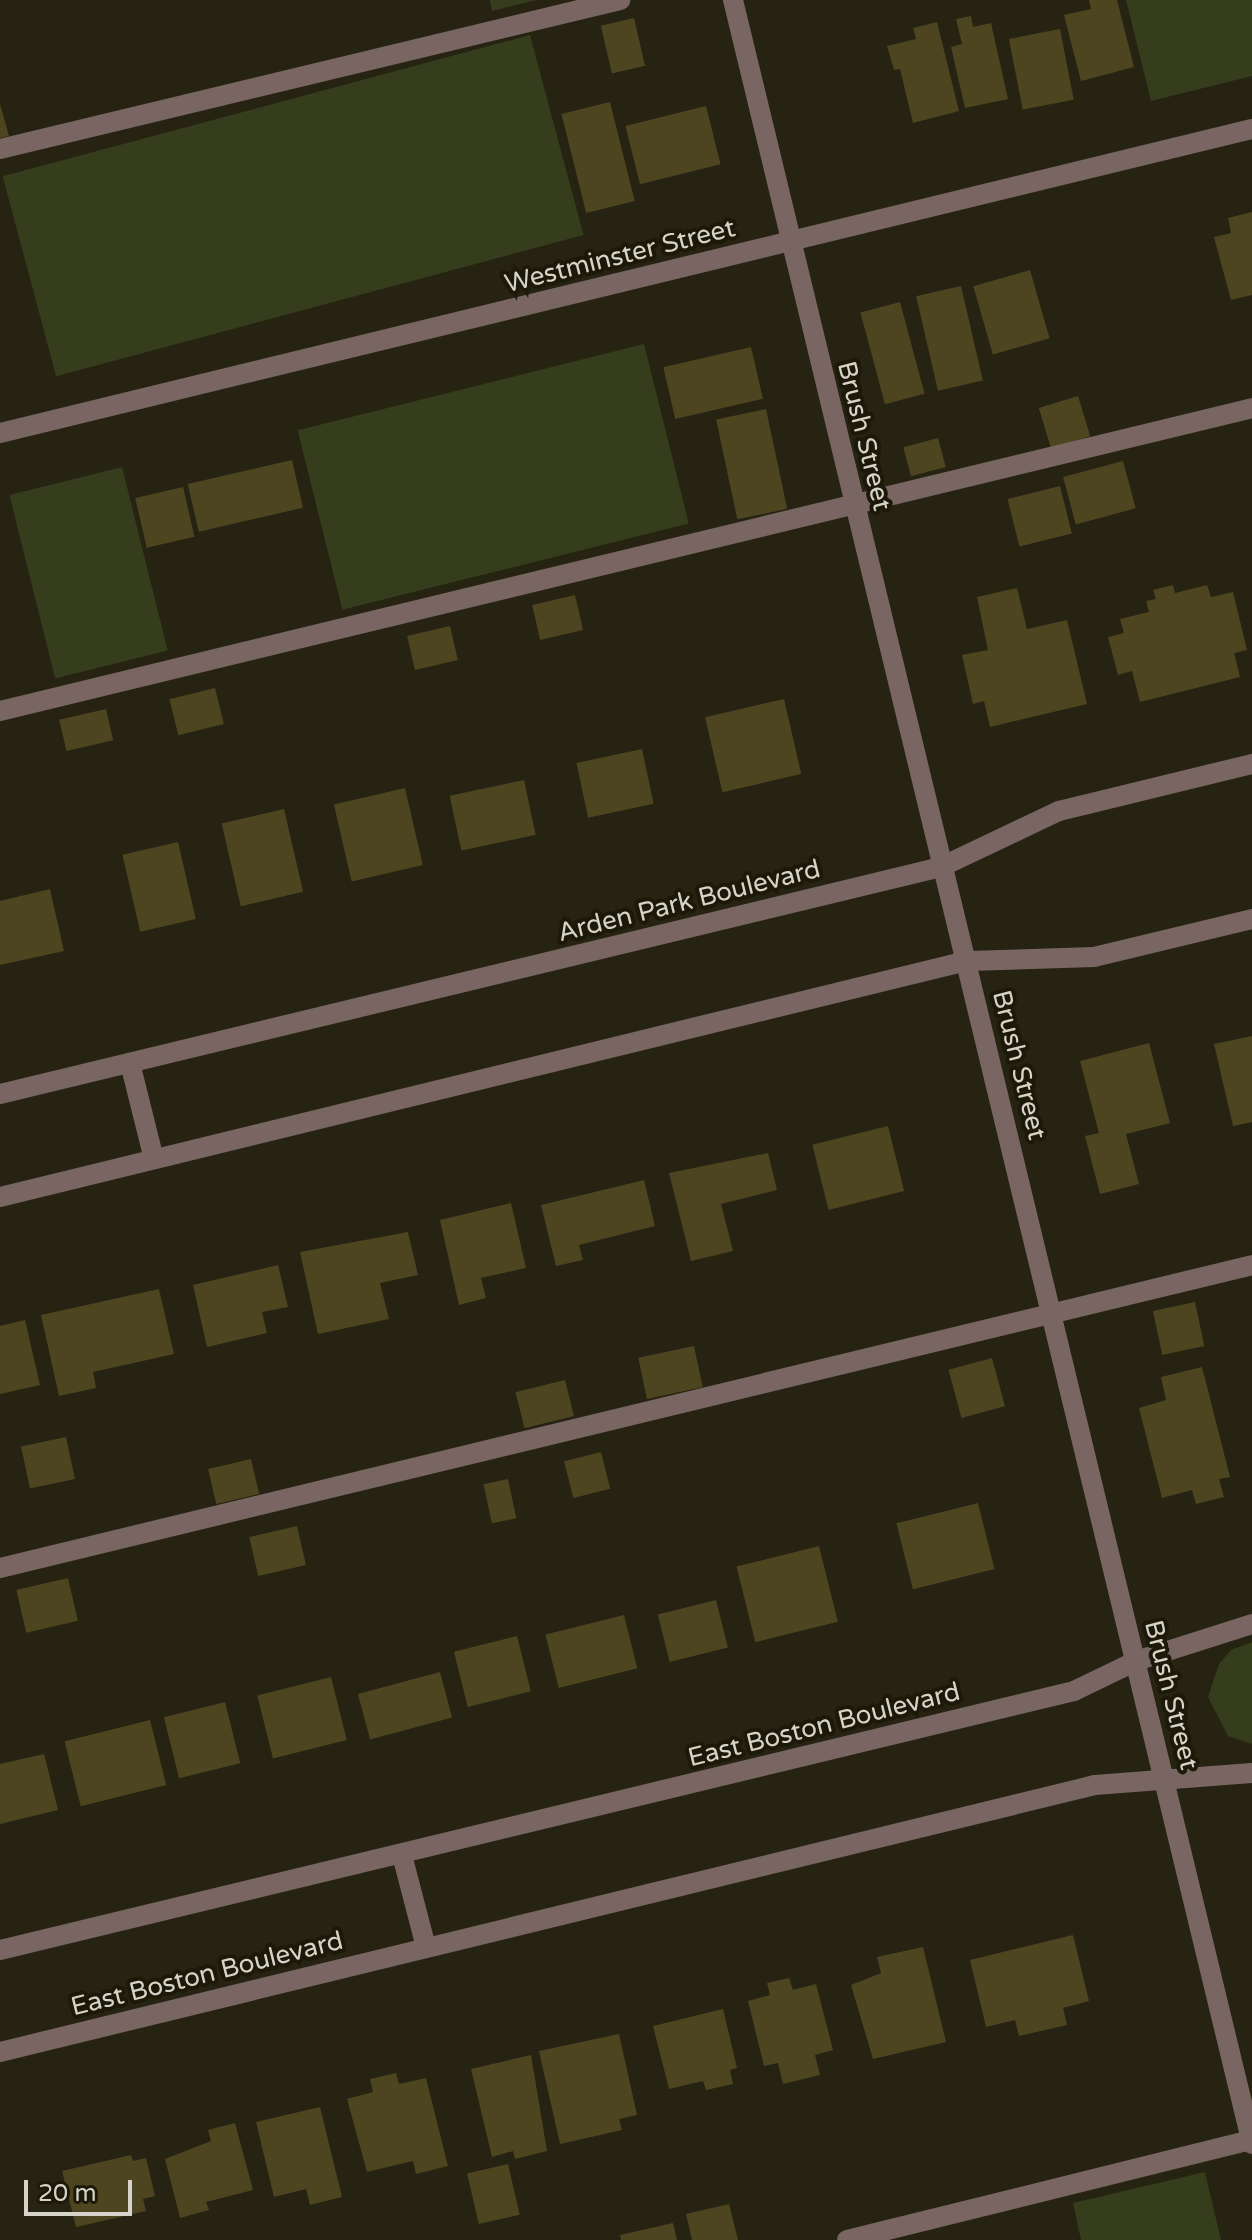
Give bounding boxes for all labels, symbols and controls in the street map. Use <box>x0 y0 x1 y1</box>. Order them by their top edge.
street label: Westminster Street <box>502 212 738 300</box>
street label: Brush Street <box>830 358 898 514</box>
street label: Arden Park Boulevard <box>554 853 824 949</box>
street label: Brush Street <box>985 987 1053 1143</box>
street label: Brush Street <box>1137 1617 1205 1773</box>
street label: East Boston Boulevard <box>685 1676 963 1774</box>
street label: East Boston Boulevard <box>68 1925 346 2023</box>
scale bar <box>28 2164 136 2214</box>
text: 20 m <box>38 2179 96 2208</box>

